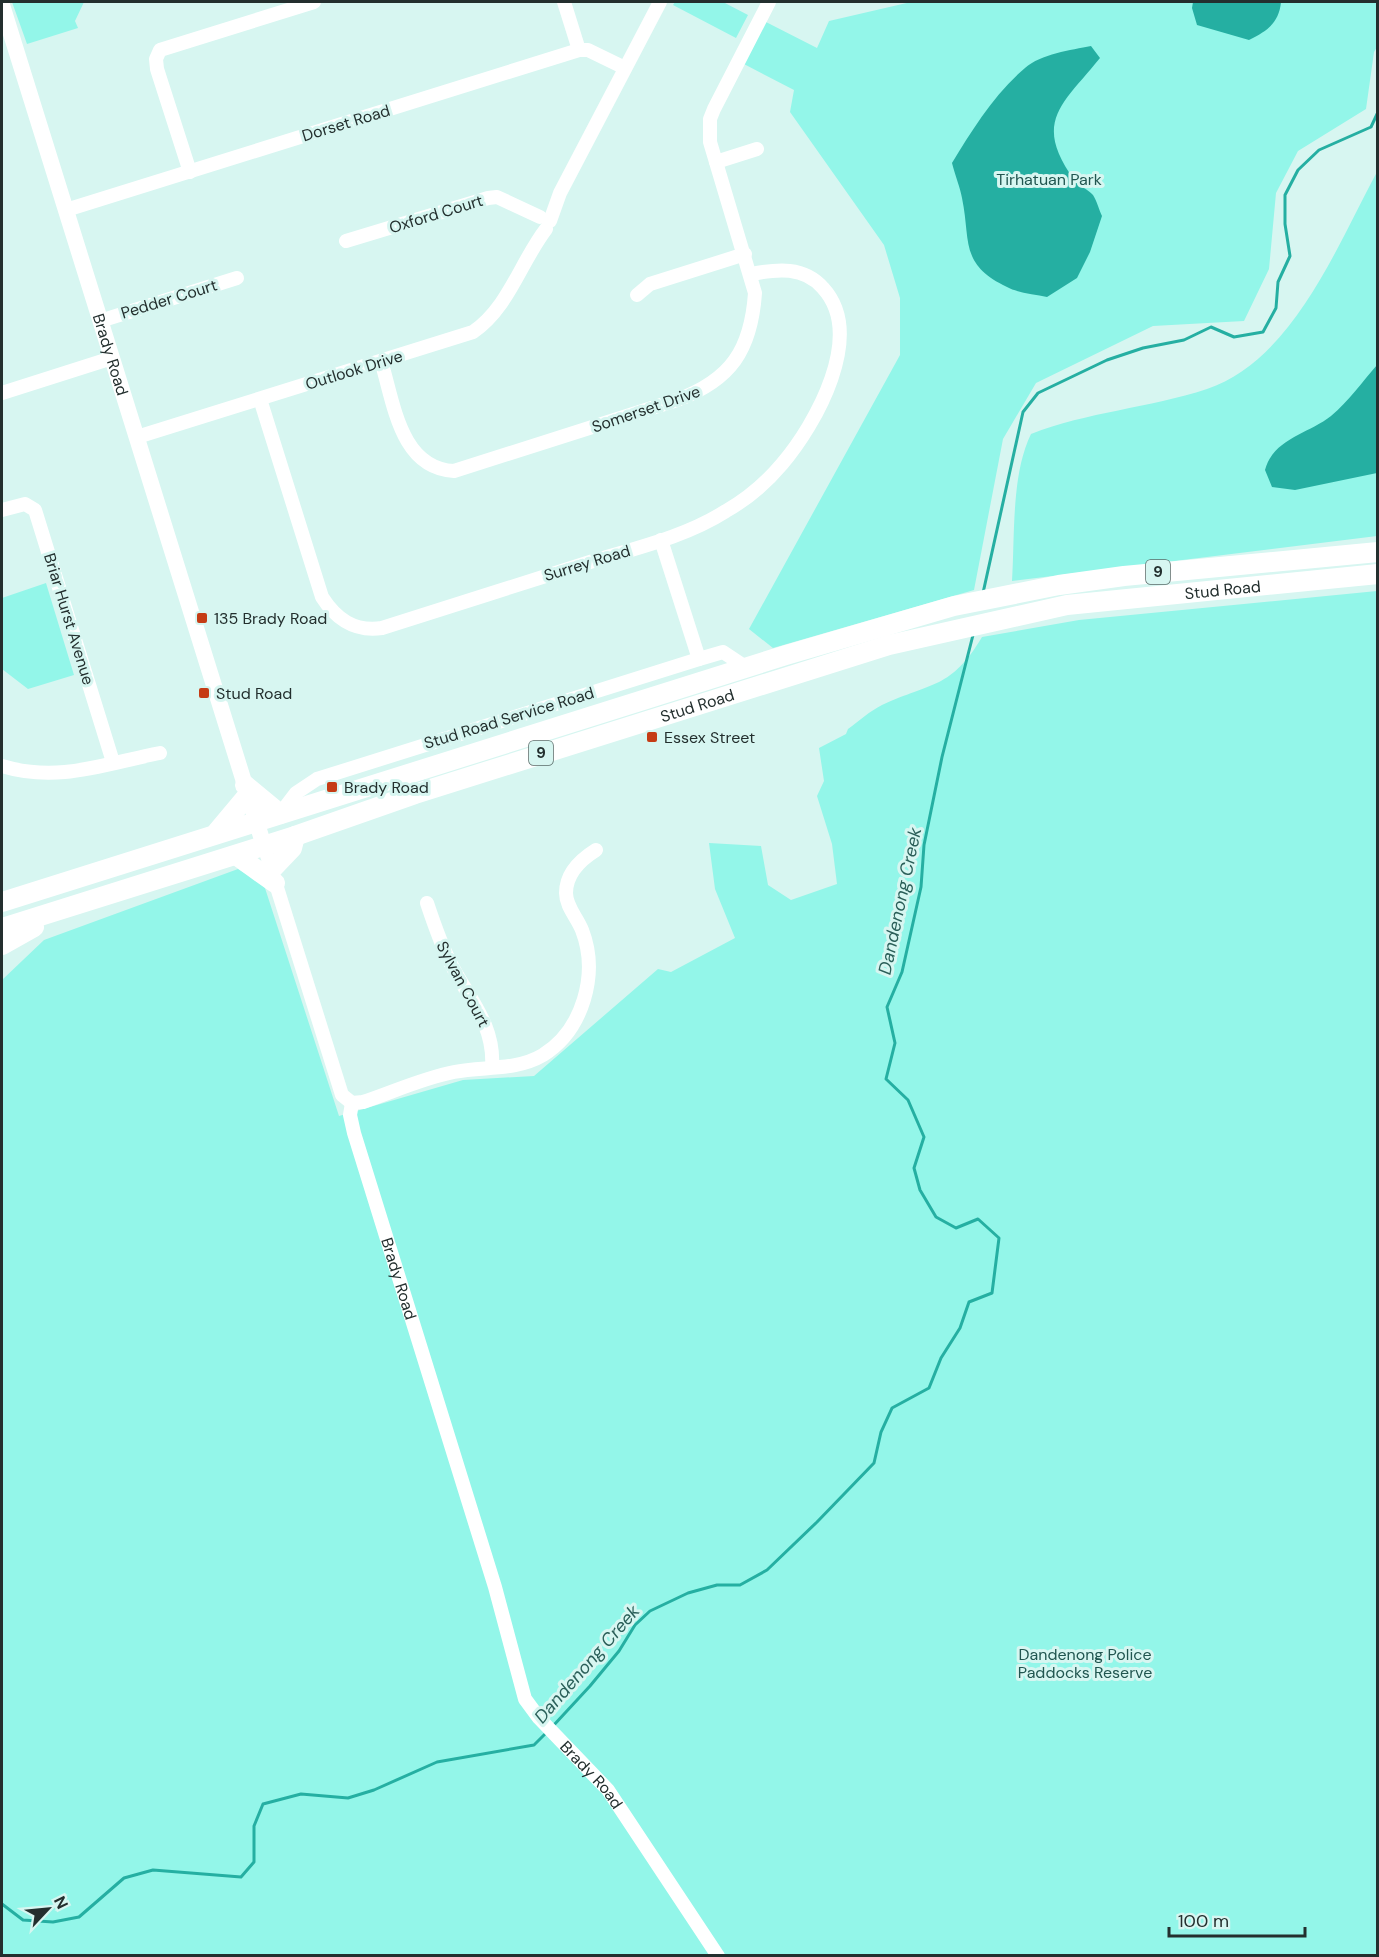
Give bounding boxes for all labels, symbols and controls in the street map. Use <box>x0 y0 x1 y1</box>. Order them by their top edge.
street label: Dorset Road <box>299 100 393 146</box>
park label: Tirhatuan Park <box>996 169 1102 190</box>
street label: Oxford Court <box>386 190 486 238</box>
street label: Pedder Court <box>118 274 220 324</box>
street label: Brady Road <box>88 311 133 398</box>
street label: Outlook Drive <box>303 345 405 395</box>
street label: Somerset Drive <box>589 381 703 437</box>
street label: Surrey Road <box>541 540 633 586</box>
street label: Briar Hurst Avenue <box>39 550 99 688</box>
road number: 9 <box>1146 560 1170 584</box>
street label: Stud Road <box>1184 575 1262 604</box>
place label: 135 Brady Road <box>214 608 327 629</box>
marker: 135 Brady Road <box>195 611 209 625</box>
street label: Stud Road Service Road <box>421 682 597 754</box>
place label: Stud Road <box>216 683 292 704</box>
street label: Stud Road <box>658 684 737 727</box>
marker: Stud Road <box>197 686 211 700</box>
place label: Essex Street <box>664 727 755 748</box>
marker: Essex Street <box>645 730 659 744</box>
road number: 9 <box>529 741 553 765</box>
place label: Brady Road <box>344 777 429 798</box>
marker: Brady Road <box>325 780 339 794</box>
water label: Dandenong Creek <box>873 825 927 977</box>
street label: Sylvan Court <box>432 937 494 1031</box>
street label: Brady Road <box>377 1235 422 1322</box>
water label: Dandenong Creek <box>529 1599 646 1728</box>
park label: Dandenong Police Paddocks Reserve <box>1018 1644 1152 1683</box>
street label: Brady Road <box>556 1736 628 1813</box>
north arrow <box>18 1879 78 1939</box>
text: N <box>49 1893 73 1912</box>
scale bar <box>1169 1900 1306 1938</box>
text: 100 m <box>1178 1909 1229 1933</box>

